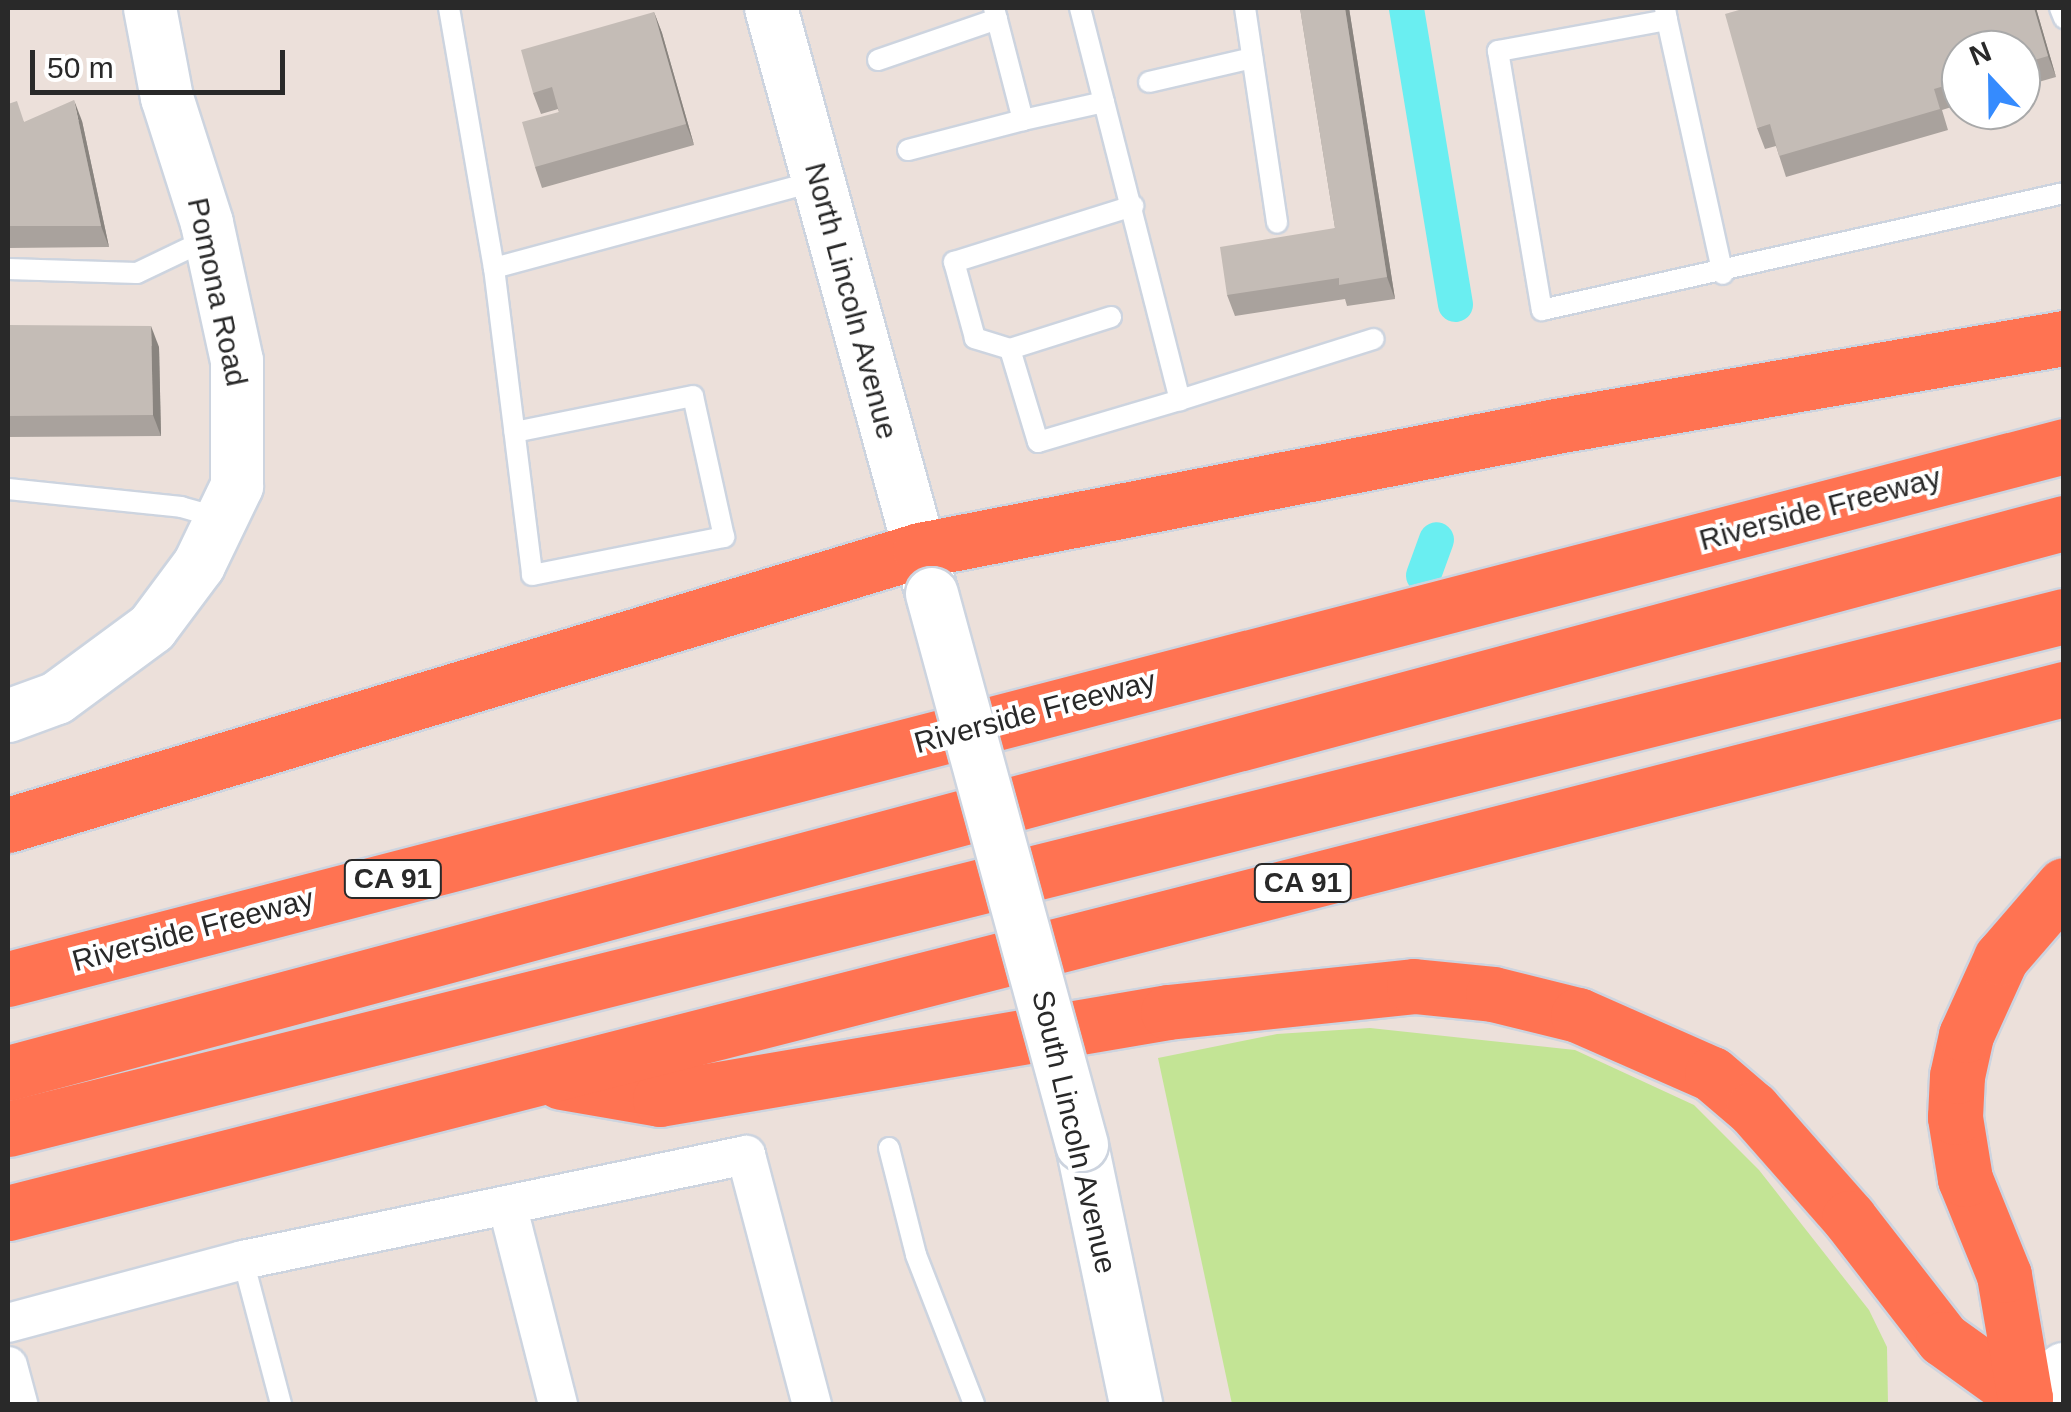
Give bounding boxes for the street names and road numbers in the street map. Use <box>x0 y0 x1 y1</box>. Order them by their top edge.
street label: North Lincoln Avenue <box>797 158 905 444</box>
street label: Pomona Road <box>179 194 255 390</box>
street label: Riverside Freeway <box>1695 459 1945 559</box>
street label: Riverside Freeway <box>910 662 1160 762</box>
road number: CA 91 <box>343 856 443 902</box>
road number: CA 91 <box>1253 860 1353 906</box>
street label: Riverside Freeway <box>68 880 318 980</box>
street label: South Lincoln Avenue <box>1024 986 1124 1278</box>

